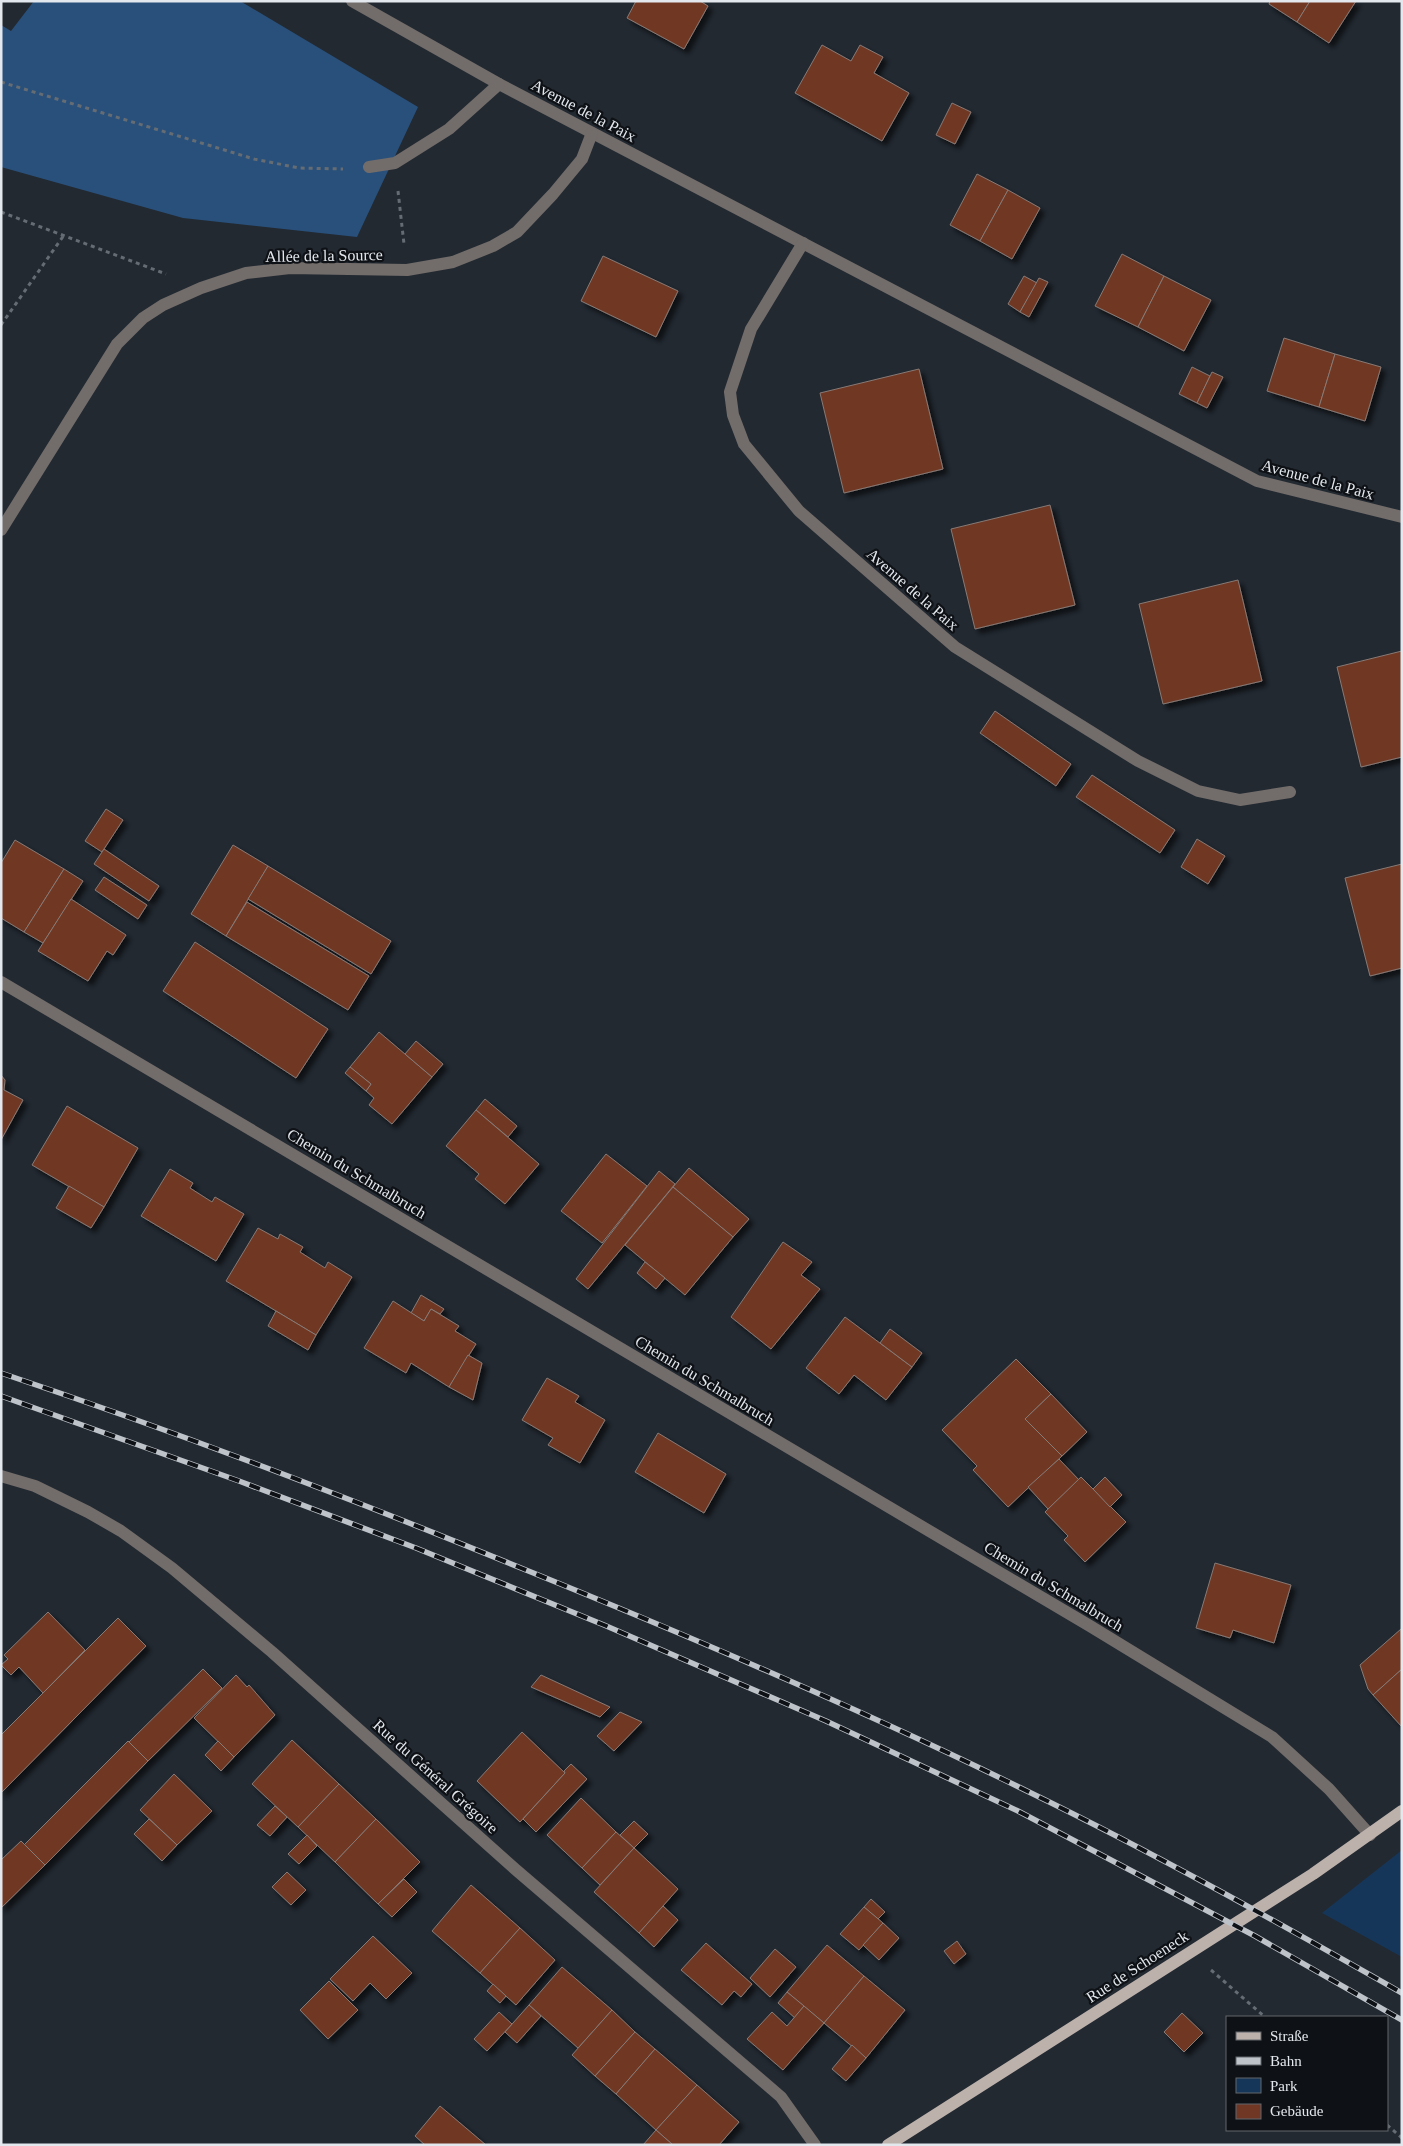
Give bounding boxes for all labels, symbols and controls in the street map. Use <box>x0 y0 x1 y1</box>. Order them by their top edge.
street label: Avenue de la Paix <box>529 76 639 145</box>
street label: Allée de la Source <box>265 246 383 265</box>
street label: Avenue de la Paix <box>1260 456 1376 503</box>
street label: Avenue de la Paix <box>863 545 962 634</box>
street label: Chemin du Schmalbruch <box>284 1125 429 1222</box>
street label: Chemin du Schmalbruch <box>632 1332 777 1429</box>
street label: Chemin du Schmalbruch <box>981 1538 1126 1635</box>
street label: Rue du Général Grégoire <box>369 1716 501 1837</box>
street label: Rue de Schoeneck <box>1083 1927 1191 2006</box>
legend <box>1226 2016 1388 2131</box>
text: Straße <box>1270 2028 1309 2044</box>
text: Bahn <box>1270 2053 1302 2069</box>
text: Park <box>1270 2078 1298 2094</box>
text: Gebäude <box>1270 2103 1324 2119</box>

